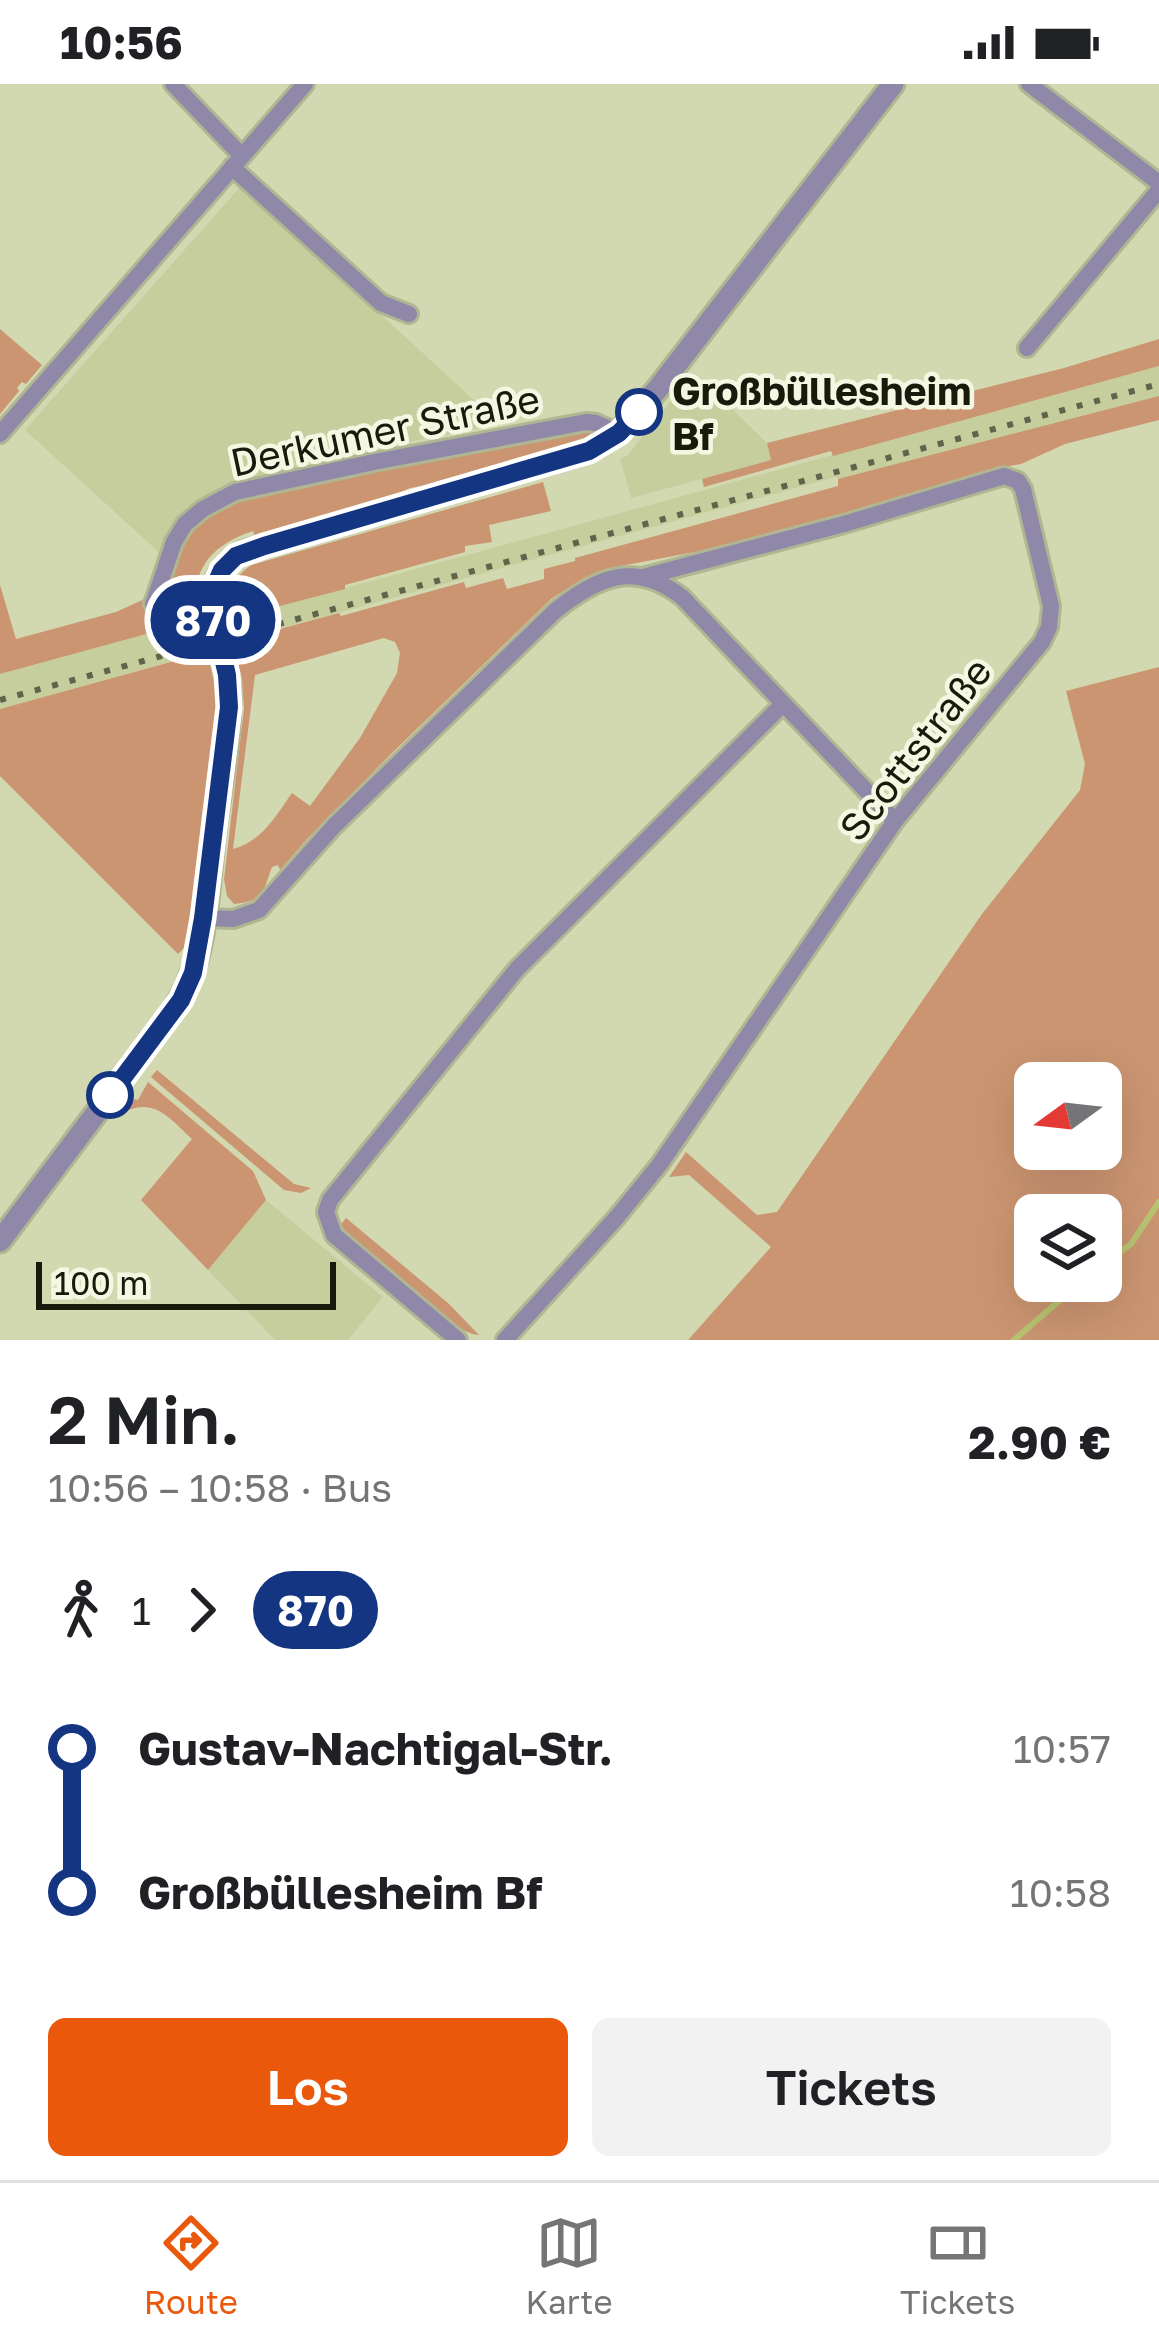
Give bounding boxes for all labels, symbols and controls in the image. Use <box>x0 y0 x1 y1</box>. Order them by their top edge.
text: 10:56 <box>60 15 183 69</box>
place label: Großbüllesheim Bf <box>672 367 971 459</box>
street label: Derkumer Straße <box>226 374 544 486</box>
marker: Großbüllesheim Bf <box>617 390 661 434</box>
line badge: 870 <box>144 581 282 659</box>
text: 870 <box>174 595 252 645</box>
street label: Scottstraße <box>829 648 1001 850</box>
north arrow <box>1014 1062 1122 1170</box>
map controls <box>1014 1062 1122 1302</box>
unlabelled marker <box>88 1073 132 1117</box>
button: layers <box>1014 1194 1122 1302</box>
scale bar <box>36 1256 336 1309</box>
text: 100 m <box>54 1263 148 1302</box>
text: 2 Min. <box>48 1379 240 1459</box>
text: 2.90 € <box>968 1415 1111 1469</box>
text: 10:56 – 10:58 · Bus <box>48 1464 392 1511</box>
icon: walk <box>48 1577 114 1643</box>
icon: forward <box>169 1577 235 1643</box>
text: 870 <box>277 1585 354 1635</box>
text: 1 <box>132 1587 151 1634</box>
text: Gustav-Nachtigal-Str. <box>138 1721 613 1775</box>
text: 10:57 <box>1013 1725 1111 1772</box>
text: Großbüllesheim Bf <box>138 1865 543 1919</box>
text: 10:58 <box>1010 1869 1111 1916</box>
button: Los <box>48 2018 568 2156</box>
button: Tickets <box>592 2018 1111 2156</box>
tab: Route <box>144 2210 238 2321</box>
tab: Karte <box>526 2210 613 2321</box>
tab: Tickets <box>900 2210 1015 2321</box>

